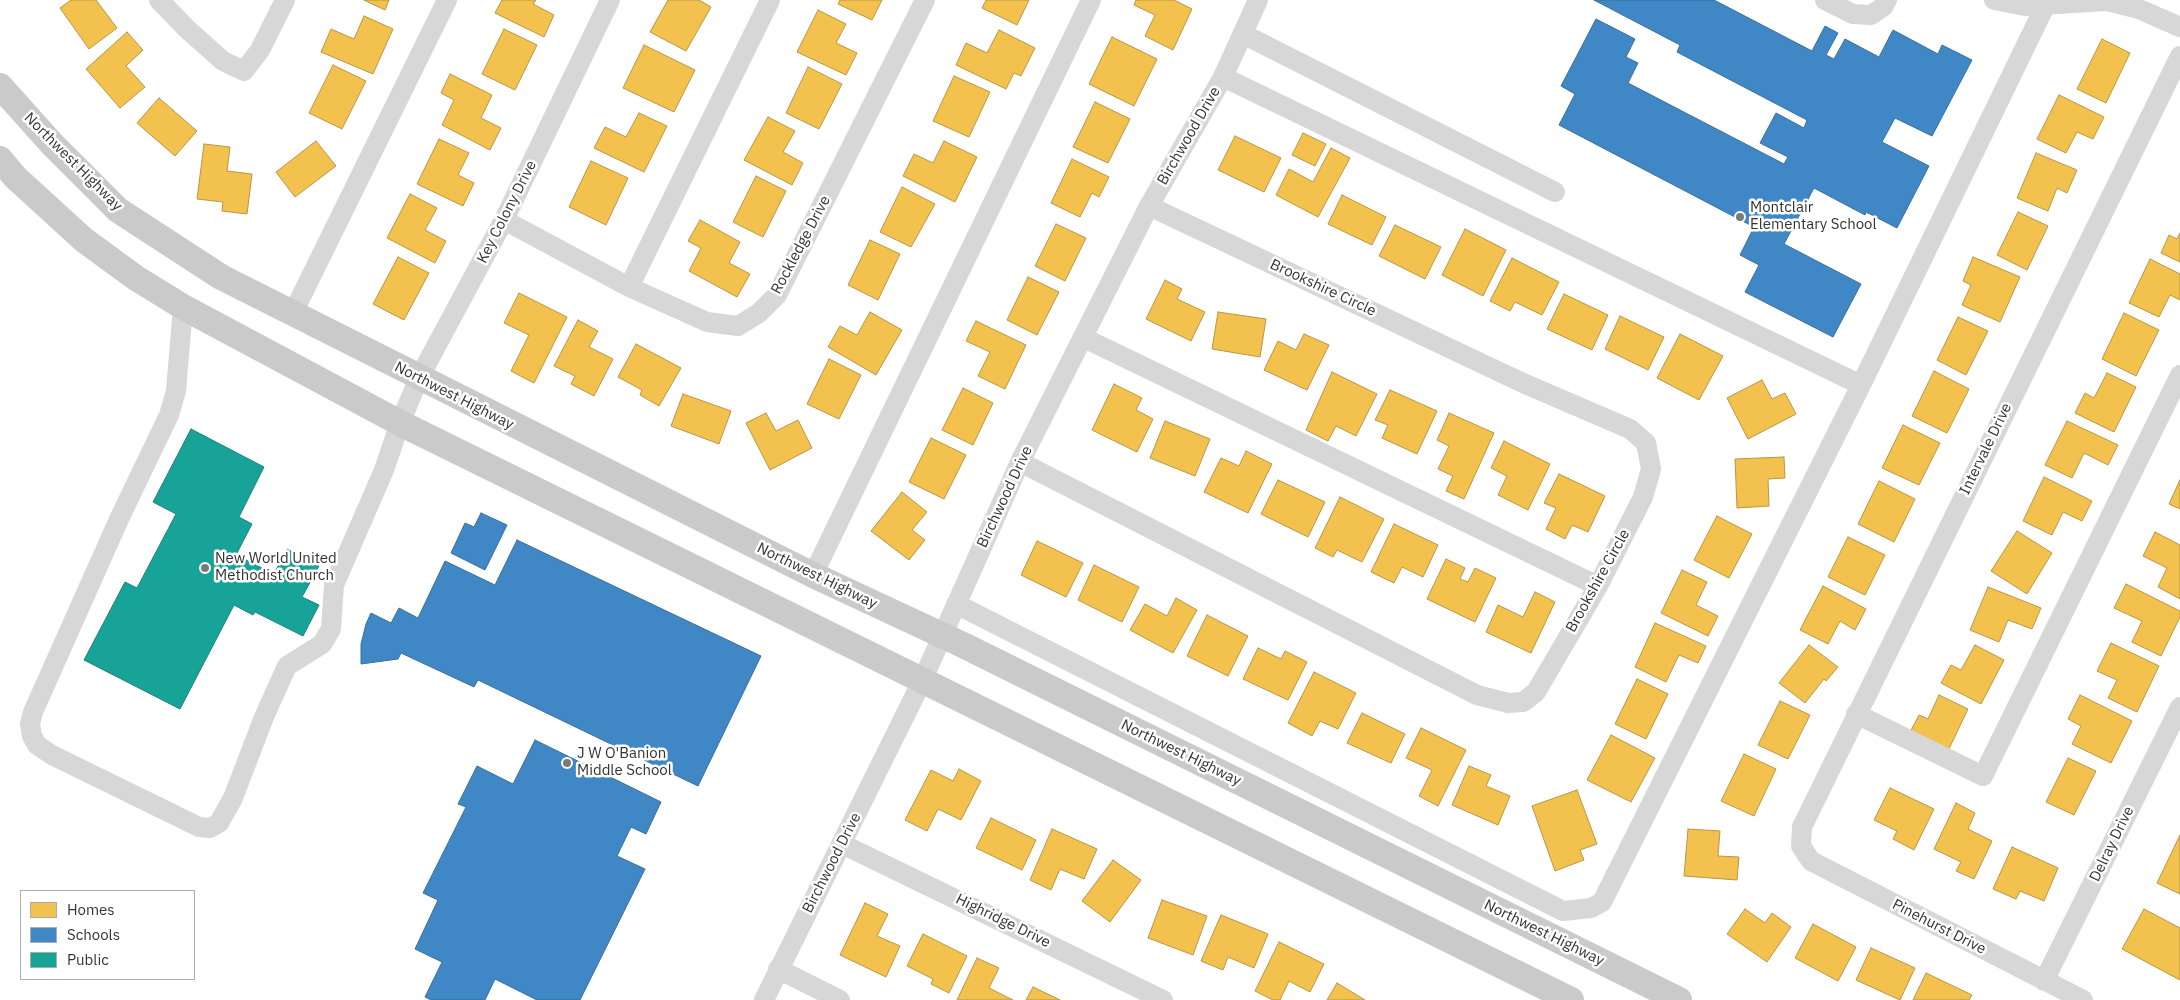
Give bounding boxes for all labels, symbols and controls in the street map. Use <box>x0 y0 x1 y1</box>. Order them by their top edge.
street label: Birchwood Drive <box>1154 84 1224 188</box>
street label: Northwest Highway <box>20 109 126 215</box>
street label: Key Colony Drive <box>473 158 541 266</box>
street label: Rockledge Drive <box>768 193 834 297</box>
place label: Montclair Elementary School <box>1750 199 1877 234</box>
marker: Montclair Elementary School <box>1734 211 1746 223</box>
street label: Brookshire Circle <box>1267 256 1379 320</box>
street label: Northwest Highway <box>391 358 517 434</box>
street label: Intervale Drive <box>1956 400 2016 498</box>
street label: Birchwood Drive <box>974 443 1036 551</box>
street label: Brookshire Circle <box>1562 526 1634 636</box>
street label: Northwest Highway <box>754 539 880 613</box>
place label: New World United Methodist Church <box>215 550 337 585</box>
marker: New World United Methodist Church <box>199 562 211 574</box>
street label: Northwest Highway <box>1118 716 1244 790</box>
place label: J W O'Banion Middle School <box>577 745 672 780</box>
marker: J W O'Banion Middle School <box>561 757 573 769</box>
street label: Delray Drive <box>2086 803 2138 885</box>
street label: Birchwood Drive <box>799 810 865 916</box>
legend <box>20 890 195 980</box>
street label: Highridge Drive <box>953 890 1053 952</box>
street label: Northwest Highway <box>1481 896 1607 970</box>
street label: Pinehurst Drive <box>1889 896 1989 958</box>
text: Homes <box>67 900 115 919</box>
text: Schools <box>67 925 120 944</box>
text: Public <box>67 950 109 969</box>

